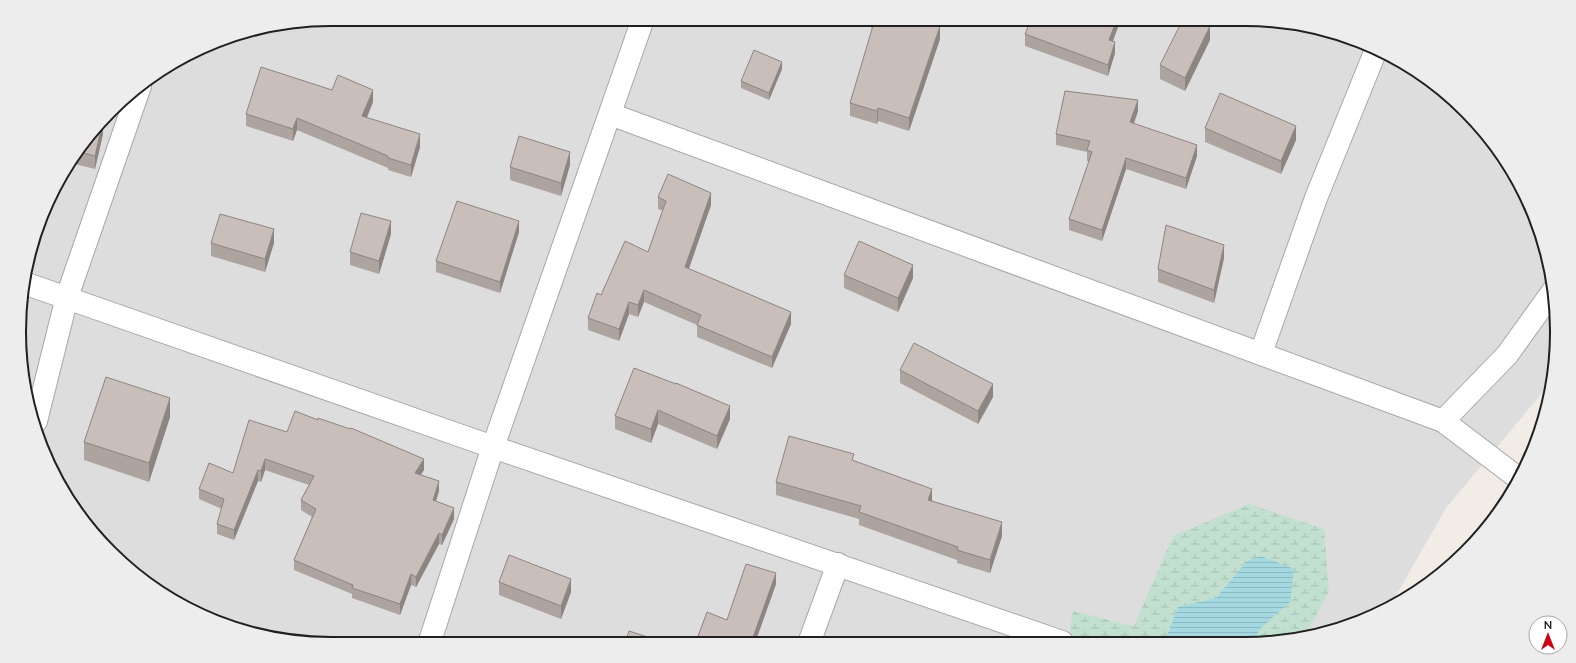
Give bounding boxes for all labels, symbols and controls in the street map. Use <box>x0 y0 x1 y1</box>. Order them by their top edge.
north arrow <box>1528 615 1568 655</box>
text: N <box>1544 618 1552 631</box>

